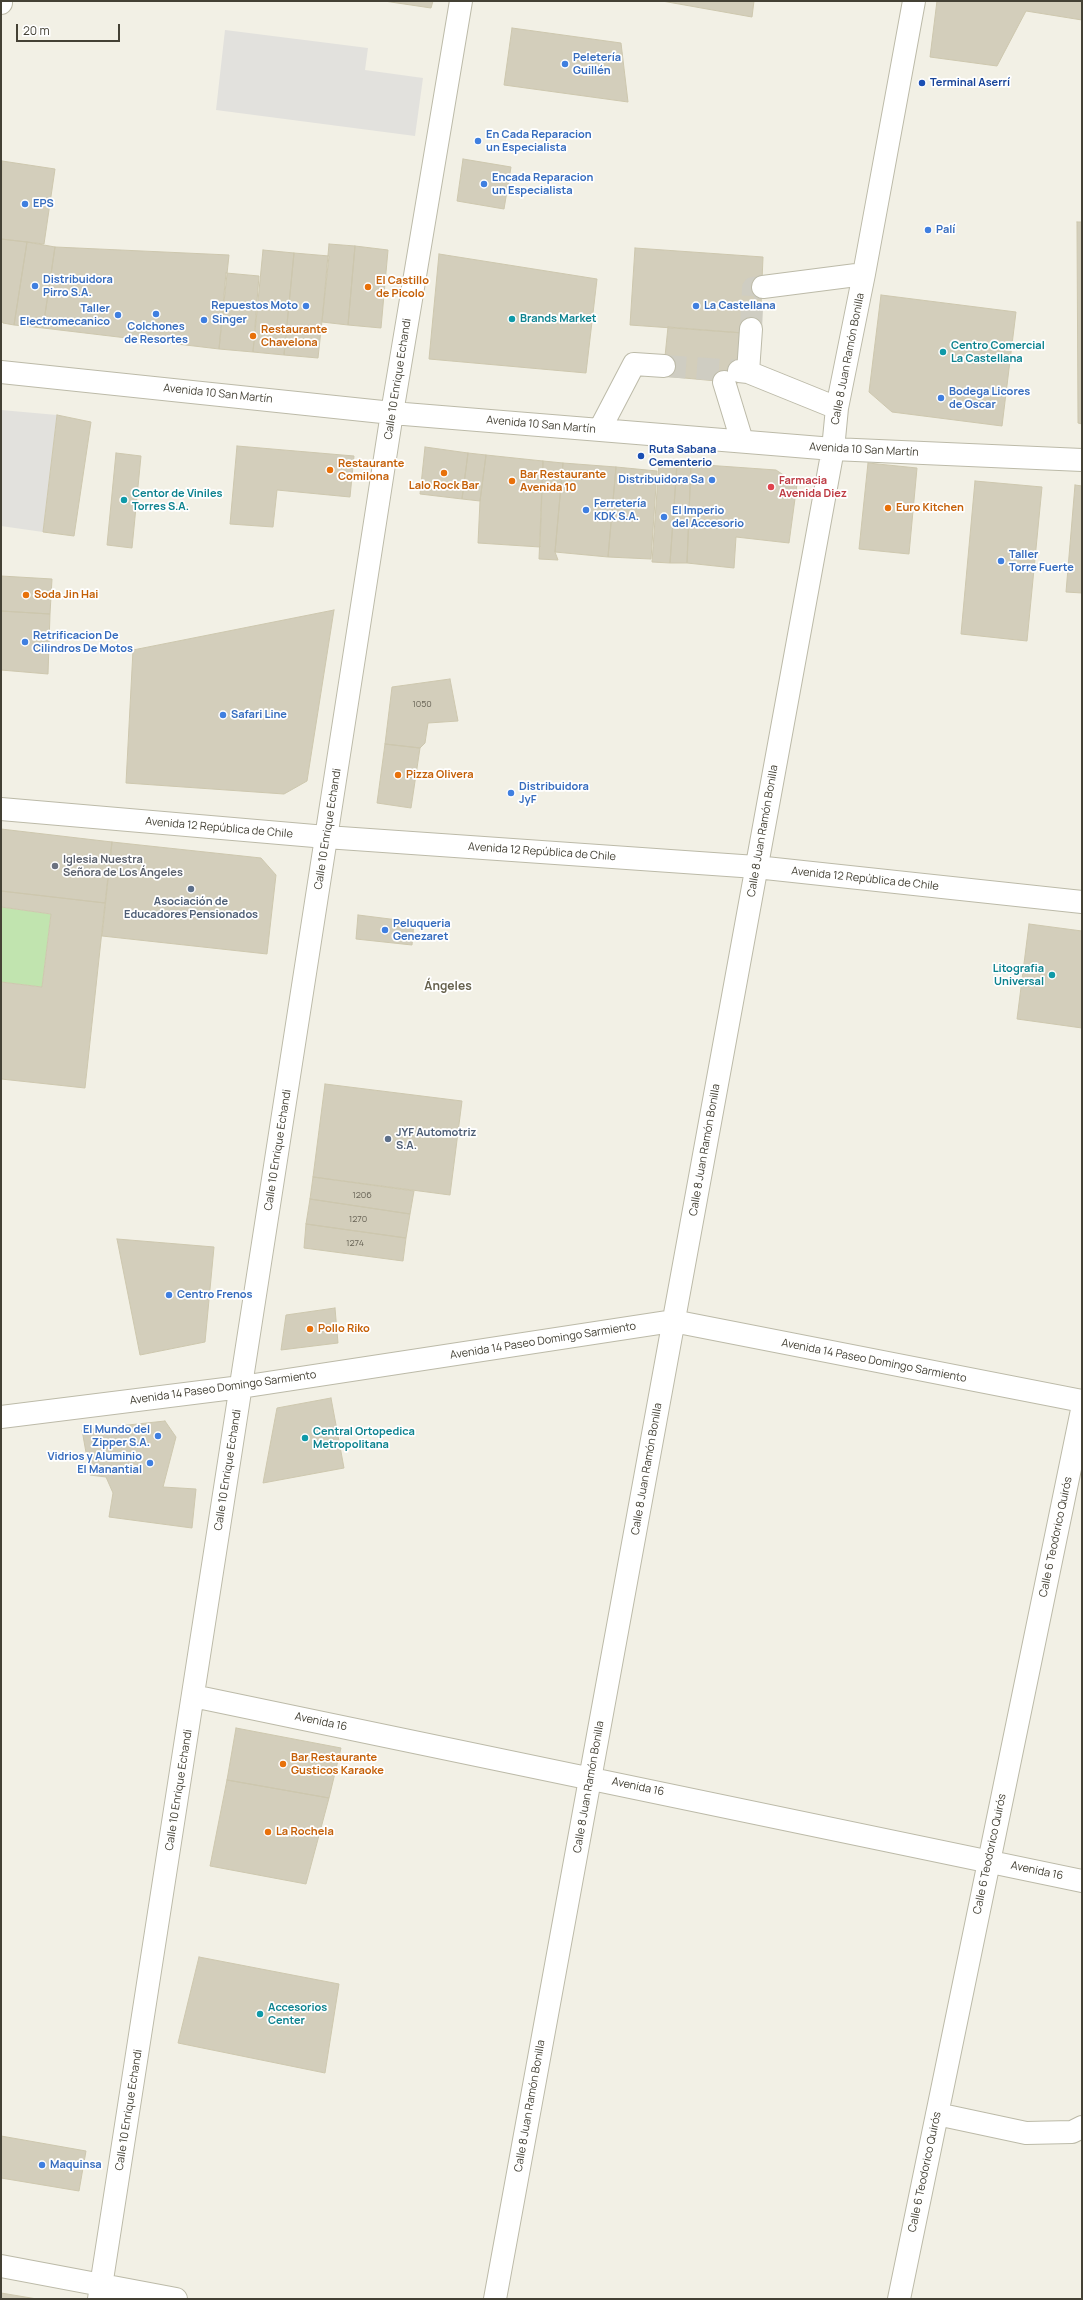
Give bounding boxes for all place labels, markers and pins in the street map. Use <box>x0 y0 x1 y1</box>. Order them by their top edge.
place label: Peletería Guillén <box>573 51 621 77</box>
marker: Peletería Guillén <box>560 59 570 69</box>
place label: Terminal Aserrí <box>930 76 1010 90</box>
marker: Terminal Aserrí <box>917 78 927 88</box>
place label: En Cada Reparacion un Especialista <box>486 128 592 154</box>
marker: En Cada Reparacion un Especialista <box>473 136 483 146</box>
place label: Encada Reparacion un Especialista <box>492 171 593 197</box>
marker: Encada Reparacion un Especialista <box>479 179 489 189</box>
place label: EPS <box>33 197 54 211</box>
marker: EPS <box>20 199 30 209</box>
place label: Palí <box>936 223 955 237</box>
marker: Palí <box>923 225 933 235</box>
place label: Distribuidora Pirro S.A. <box>43 273 113 299</box>
place label: El Castillo de Picolo <box>376 274 429 300</box>
marker: Distribuidora Pirro S.A. <box>30 281 40 291</box>
marker: El Castillo de Picolo <box>363 282 373 292</box>
place label: Repuestos Moto <box>211 299 298 313</box>
place label: La Castellana <box>704 299 776 313</box>
marker: Repuestos Moto <box>301 301 311 311</box>
marker: La Castellana <box>691 301 701 311</box>
place label: Taller Electromecanico <box>20 302 110 328</box>
marker: Colchones de Resortes <box>151 309 161 319</box>
marker: Taller Electromecanico <box>113 310 123 320</box>
place label: Brands Market <box>520 312 597 326</box>
place label: Singer <box>212 313 247 327</box>
marker: Brands Market <box>507 314 517 324</box>
marker: Singer <box>199 315 209 325</box>
place label: Colchones de Resortes <box>124 320 188 346</box>
place label: Restaurante Chavelona <box>261 323 327 349</box>
marker: Restaurante Chavelona <box>248 331 258 341</box>
place label: Centro Comercial La Castellana <box>951 339 1045 365</box>
marker: Centro Comercial La Castellana <box>938 347 948 357</box>
place label: Bodega Licores de Oscar <box>949 385 1030 411</box>
marker: Bodega Licores de Oscar <box>936 393 946 403</box>
place label: Ruta Sabana Cementerio <box>649 443 716 469</box>
marker: Ruta Sabana Cementerio <box>636 451 646 461</box>
place label: Restaurante Comilona <box>338 457 404 483</box>
marker: Restaurante Comilona <box>325 465 335 475</box>
marker: Lalo Rock Bar <box>439 468 449 478</box>
place label: Bar Restaurante Avenida 10 <box>520 468 606 494</box>
place label: Distribuidora Sa <box>618 473 704 487</box>
place label: Farmacia Avenida Diez <box>779 474 847 500</box>
marker: Distribuidora Sa <box>707 475 717 485</box>
marker: Bar Restaurante Avenida 10 <box>507 476 517 486</box>
place label: Lalo Rock Bar <box>409 479 479 493</box>
marker: Farmacia Avenida Diez <box>766 482 776 492</box>
place label: Centor de Viniles Torres S.A. <box>132 487 222 513</box>
marker: Centor de Viniles Torres S.A. <box>119 495 129 505</box>
place label: Ferretería KDK S.A. <box>594 497 646 523</box>
place label: Euro Kitchen <box>896 501 964 515</box>
marker: Euro Kitchen <box>883 503 893 513</box>
place label: El Imperio del Accesorio <box>672 504 744 530</box>
marker: Ferretería KDK S.A. <box>581 505 591 515</box>
marker: El Imperio del Accesorio <box>659 512 669 522</box>
place label: Taller Torre Fuerte <box>1009 548 1074 574</box>
marker: Taller Torre Fuerte <box>996 556 1006 566</box>
place label: Soda Jin Hai <box>34 588 98 602</box>
marker: Soda Jin Hai <box>21 590 31 600</box>
place label: Retrificacion De Cilindros De Motos <box>33 629 133 655</box>
marker: Retrificacion De Cilindros De Motos <box>20 637 30 647</box>
place label: Safari Line <box>231 708 287 722</box>
marker: Safari Line <box>218 710 228 720</box>
place label: Pizza Olivera <box>406 768 474 782</box>
marker: Pizza Olivera <box>393 770 403 780</box>
place label: Distribuidora JyF <box>519 780 589 806</box>
marker: Distribuidora JyF <box>506 788 516 798</box>
place label: Iglesia Nuestra Señora de Los Ángeles <box>63 853 183 879</box>
marker: Iglesia Nuestra Señora de Los Ángeles <box>50 861 60 871</box>
marker: Asociación de Educadores Pensionados <box>186 884 196 894</box>
place label: Asociación de Educadores Pensionados <box>124 895 258 921</box>
place label: Peluqueria Genezaret <box>393 917 451 943</box>
marker: Peluqueria Genezaret <box>380 925 390 935</box>
place label: Litografia Universal <box>993 962 1044 988</box>
marker: Litografia Universal <box>1047 970 1057 980</box>
place label: JYF Automotriz S.A. <box>396 1126 476 1152</box>
marker: JYF Automotriz S.A. <box>383 1134 393 1144</box>
place label: Centro Frenos <box>177 1288 252 1302</box>
marker: Centro Frenos <box>164 1290 174 1300</box>
place label: Pollo Riko <box>318 1322 370 1336</box>
marker: Pollo Riko <box>305 1324 315 1334</box>
place label: El Mundo del Zipper S.A. <box>83 1423 150 1449</box>
place label: Central Ortopedica Metropolitana <box>313 1425 415 1451</box>
marker: El Mundo del Zipper S.A. <box>153 1431 163 1441</box>
marker: Central Ortopedica Metropolitana <box>300 1433 310 1443</box>
place label: Vidrios y Aluminio El Manantial <box>48 1450 142 1476</box>
marker: Vidrios y Aluminio El Manantial <box>145 1458 155 1468</box>
place label: Bar Restaurante Gusticos Karaoke <box>291 1751 384 1777</box>
marker: Bar Restaurante Gusticos Karaoke <box>278 1759 288 1769</box>
place label: La Rochela <box>276 1825 334 1839</box>
marker: La Rochela <box>263 1827 273 1837</box>
place label: Accesorios Center <box>268 2001 327 2027</box>
marker: Accesorios Center <box>255 2009 265 2019</box>
place label: Maquinsa <box>50 2158 102 2172</box>
marker: Maquinsa <box>37 2160 47 2170</box>

